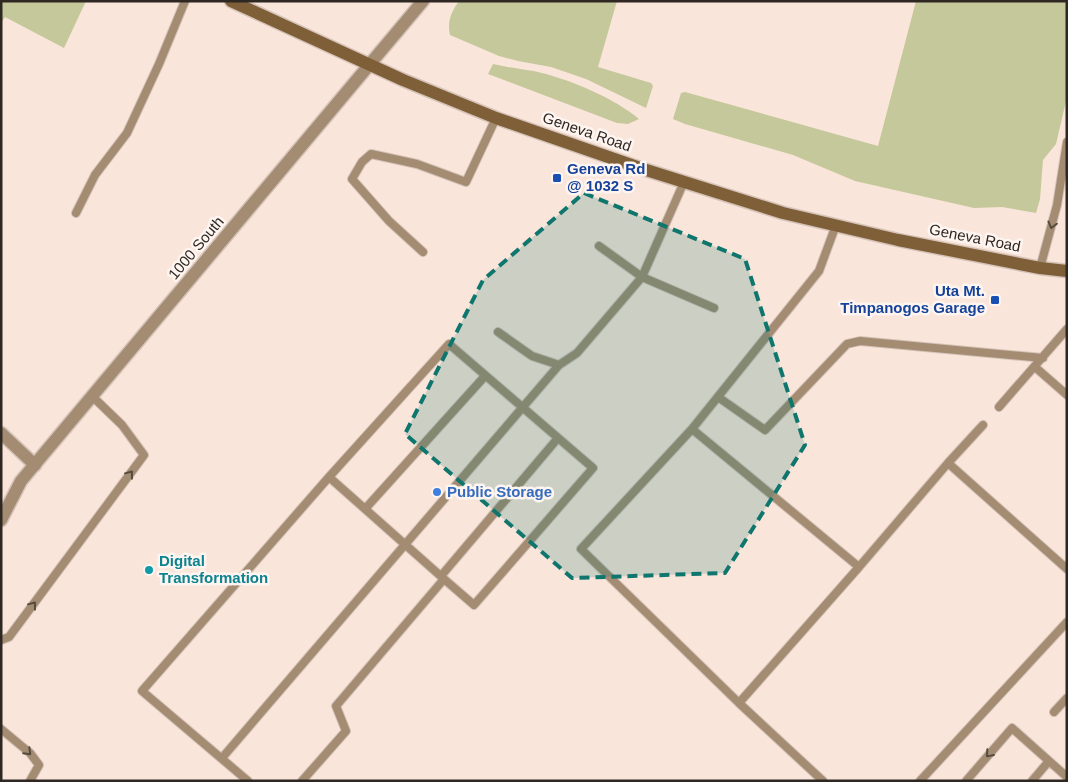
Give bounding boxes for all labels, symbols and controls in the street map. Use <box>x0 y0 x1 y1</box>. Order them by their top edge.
street label: Geneva Road <box>541 108 634 155</box>
place label: Geneva Rd @ 1032 S <box>567 160 645 194</box>
marker: Geneva Rd @ 1032 S <box>551 172 563 184</box>
street label: 1000 South <box>164 213 227 283</box>
street label: Geneva Road <box>928 220 1022 255</box>
one-way arrow <box>1047 220 1058 229</box>
place label: Uta Mt. Timpanogos Garage <box>840 282 985 316</box>
marker: Uta Mt. Timpanogos Garage <box>989 294 1001 306</box>
one-way arrow <box>125 471 133 480</box>
place label: Public Storage <box>447 483 552 500</box>
marker: Public Storage <box>431 486 443 498</box>
place label: Digital Transformation <box>159 552 268 586</box>
marker: Digital Transformation <box>143 564 155 576</box>
one-way arrow <box>27 601 36 611</box>
one-way arrow <box>22 746 31 755</box>
one-way arrow <box>986 749 995 758</box>

